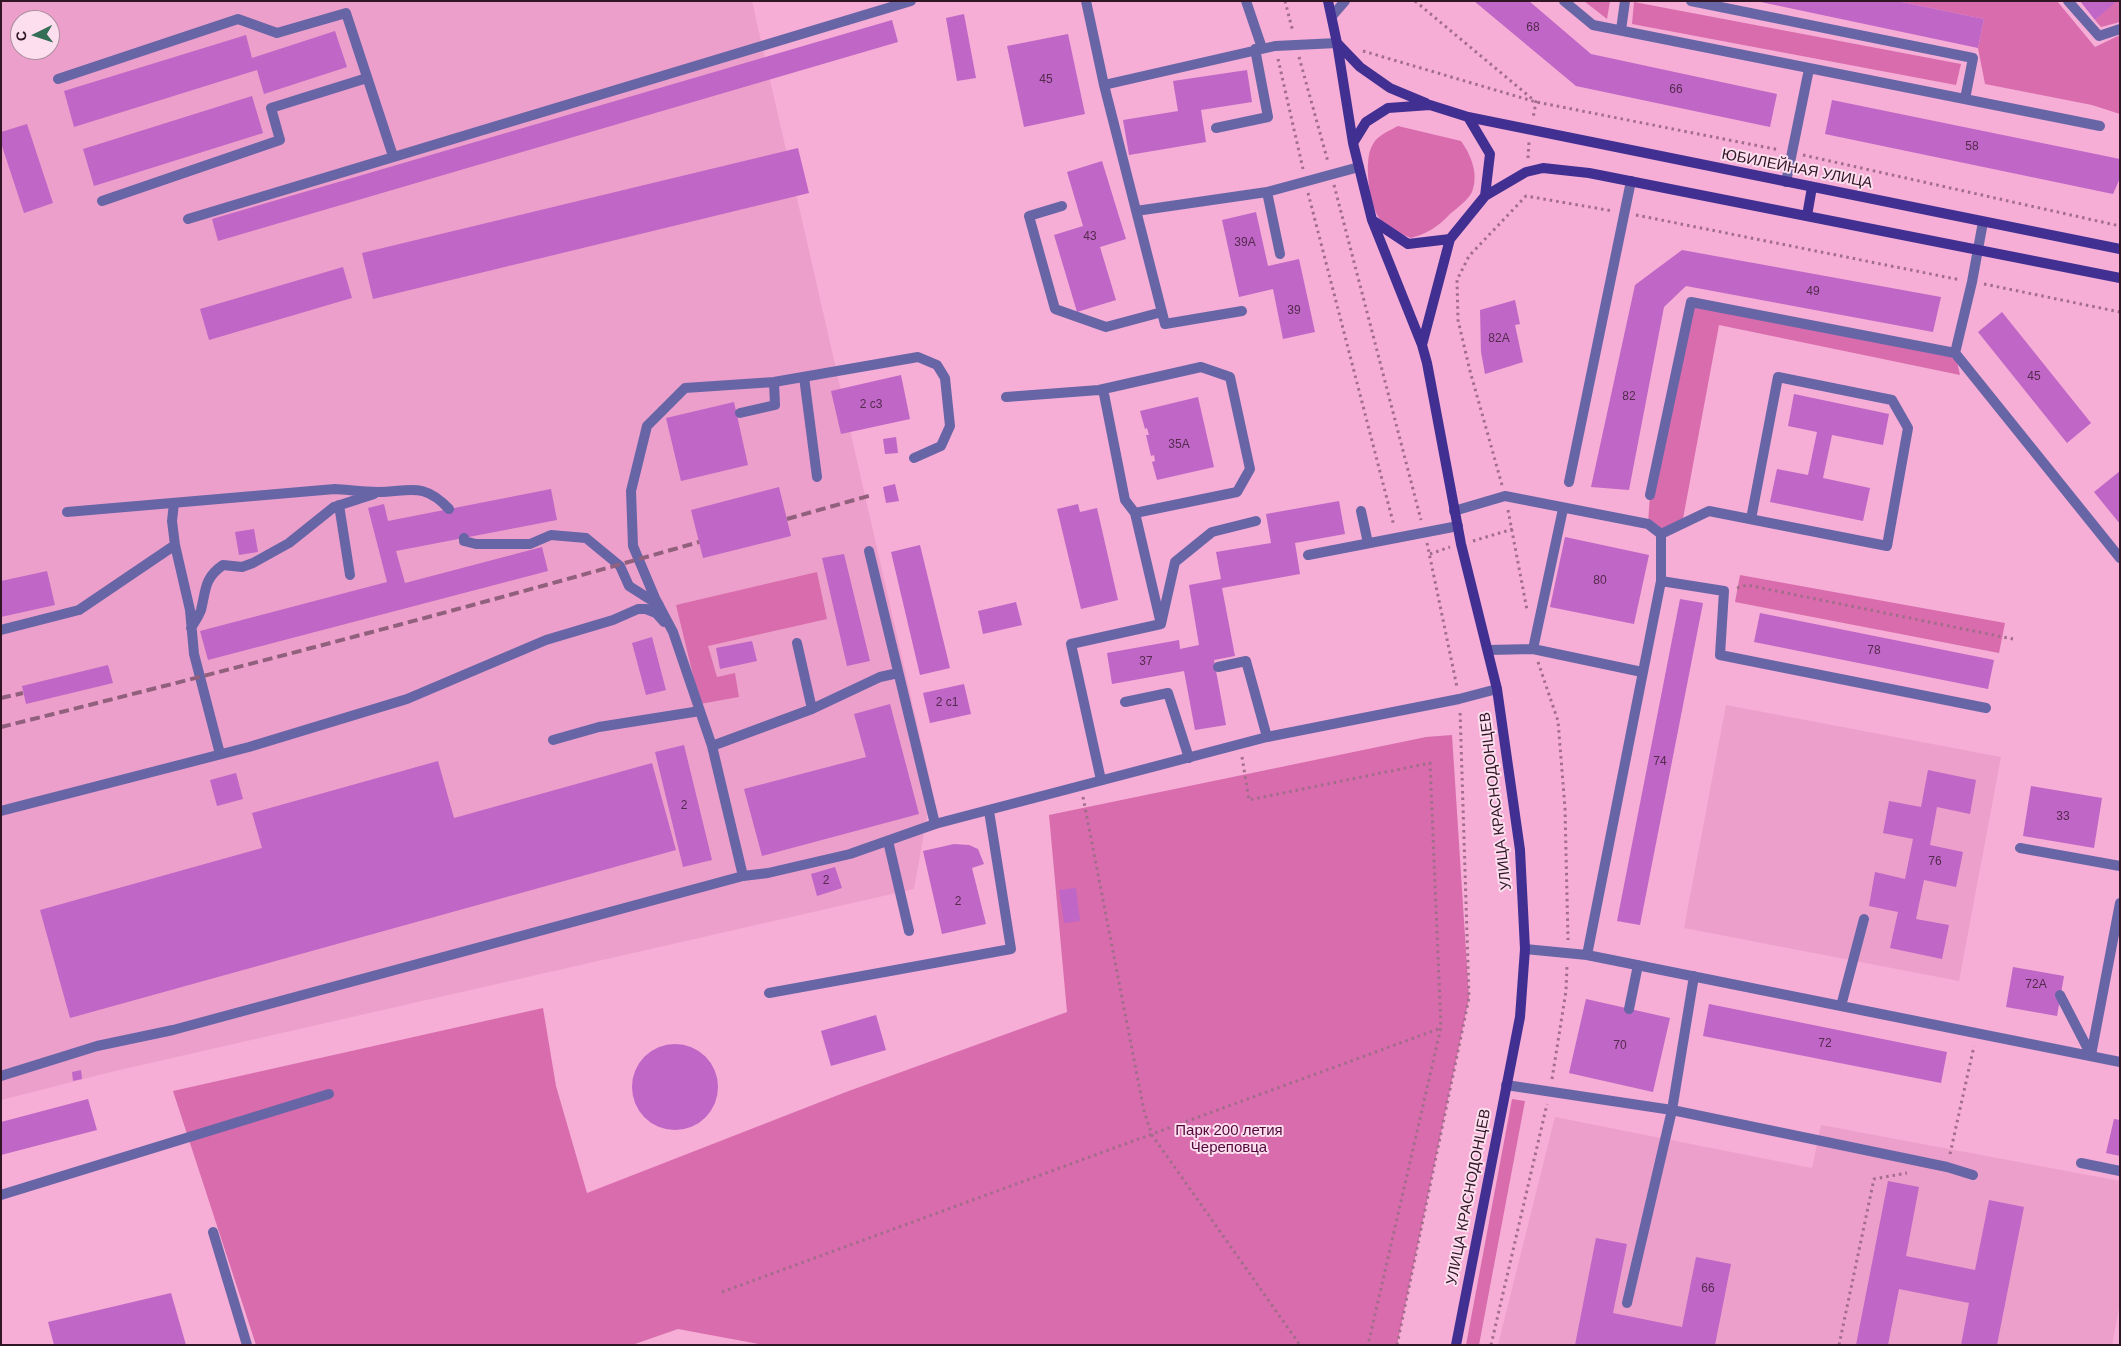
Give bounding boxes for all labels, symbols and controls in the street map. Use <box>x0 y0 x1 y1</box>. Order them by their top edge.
north arrow <box>10 10 60 60</box>
house number: 68 <box>1526 21 1540 35</box>
text: С <box>13 30 29 42</box>
house number: 45 <box>1039 73 1053 87</box>
house number: 66 <box>1669 83 1683 97</box>
house number: 58 <box>1965 140 1979 154</box>
street label: ЮБИЛЕЙНАЯ УЛИЦА <box>1720 146 1874 192</box>
house number: 43 <box>1083 230 1097 244</box>
house number: 39А <box>1234 236 1256 250</box>
house number: 49 <box>1806 285 1820 299</box>
house number: 39 <box>1287 304 1301 318</box>
house number: 82А <box>1488 332 1510 346</box>
house number: 45 <box>2027 370 2041 384</box>
house number: 82 <box>1622 390 1636 404</box>
house number: 2 с3 <box>860 398 882 412</box>
house number: 35А <box>1168 438 1190 452</box>
house number: 80 <box>1593 574 1607 588</box>
house number: 78 <box>1867 644 1881 658</box>
house number: 37 <box>1139 655 1153 669</box>
house number: 2 с1 <box>936 696 958 710</box>
street label: УЛИЦА КРАСНОДОНЦЕВ <box>1476 711 1516 891</box>
house number: 74 <box>1653 755 1667 769</box>
house number: 2 <box>681 799 687 813</box>
house number: 33 <box>2056 810 2070 824</box>
house number: 76 <box>1928 855 1942 869</box>
house number: 2 <box>823 874 829 888</box>
house number: 2 <box>955 895 961 909</box>
house number: 72А <box>2025 978 2047 992</box>
house number: 72 <box>1818 1037 1832 1051</box>
house number: 70 <box>1613 1039 1627 1053</box>
street label: УЛИЦА КРАСНОДОНЦЕВ <box>1443 1107 1495 1287</box>
park label: Парк 200 летия Череповца <box>1175 1122 1283 1157</box>
house number: 66 <box>1701 1282 1715 1296</box>

